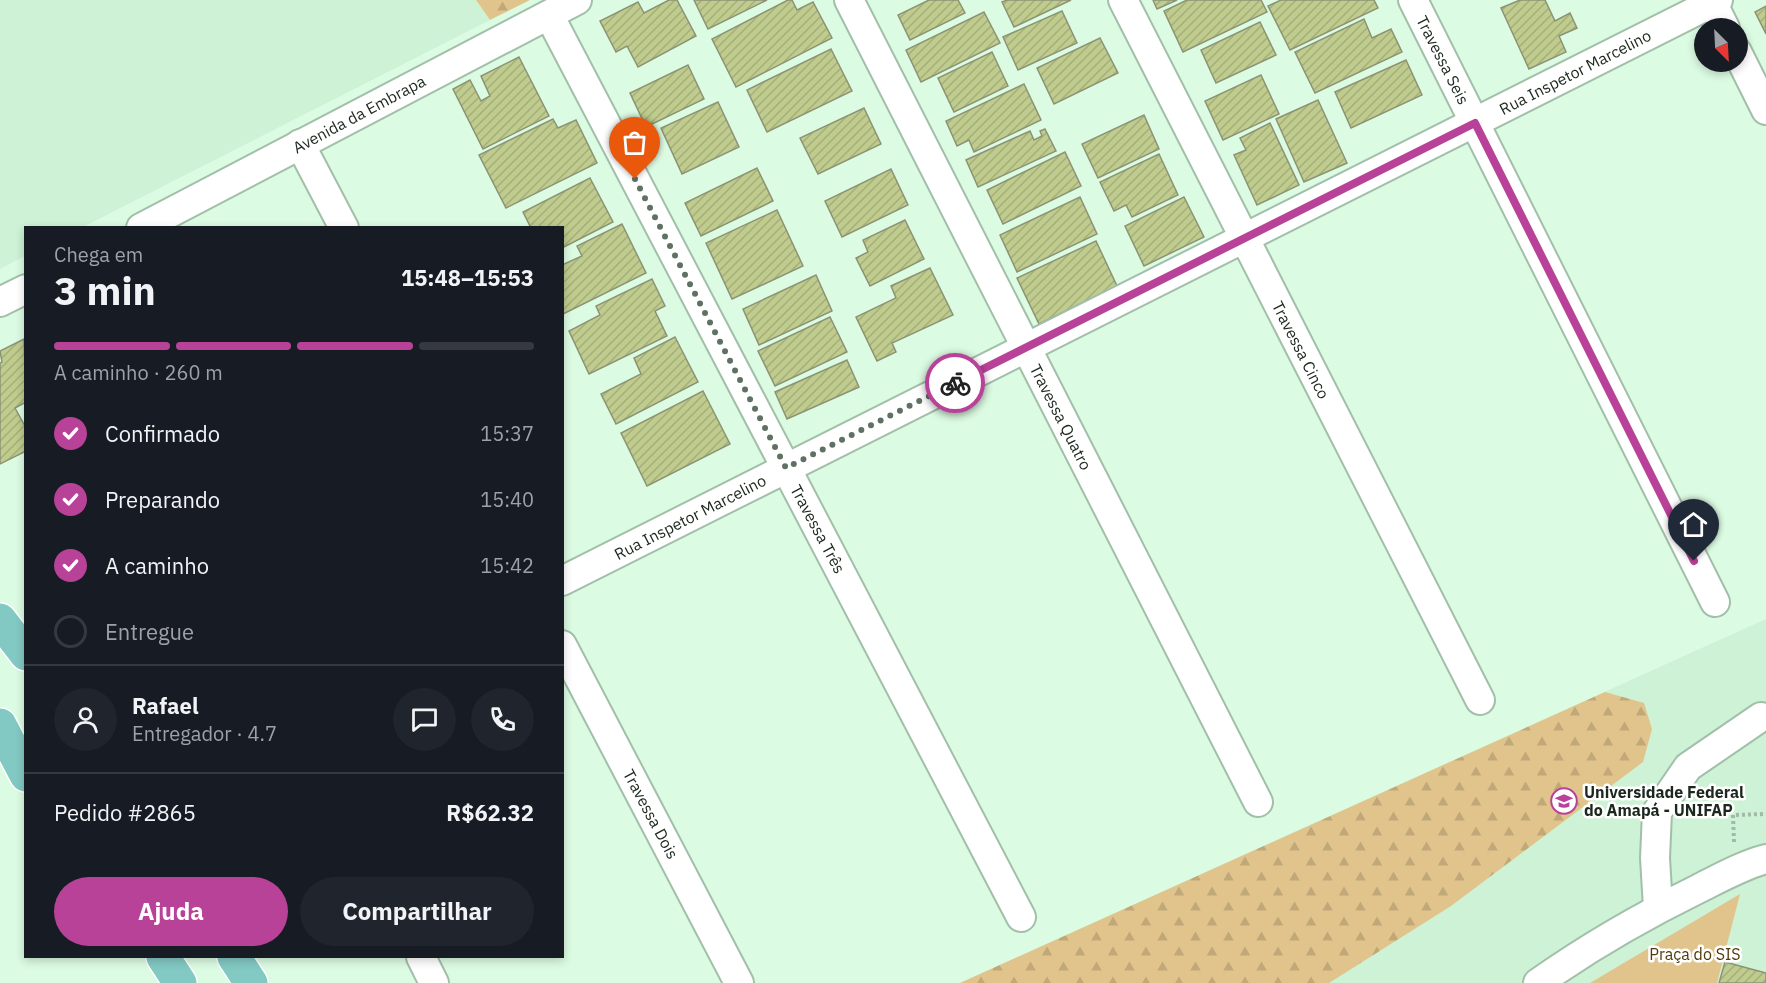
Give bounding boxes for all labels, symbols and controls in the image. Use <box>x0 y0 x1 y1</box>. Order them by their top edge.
street label: Travessa Seis <box>1412 12 1474 108</box>
north arrow <box>1694 18 1748 72</box>
map controls <box>1694 18 1748 72</box>
street label: Rua Inspetor Marcelino <box>1496 25 1654 119</box>
street label: Avenida da Embrapa <box>289 70 429 157</box>
pin <box>609 117 660 179</box>
icon: bag <box>618 126 651 159</box>
text: Chega em <box>54 241 143 268</box>
text: 15:48–15:53 <box>401 263 534 292</box>
text: 3 min <box>54 265 156 316</box>
street label: Travessa Cinco <box>1268 298 1334 402</box>
courier <box>925 353 985 413</box>
text: A caminho · 260 m <box>54 359 223 386</box>
street label: Travessa Quatro <box>1026 361 1096 473</box>
icon: bike <box>939 367 972 400</box>
icon: check <box>54 417 87 450</box>
text: Confirmado <box>105 419 220 448</box>
text: 15:37 <box>480 420 534 447</box>
street label: Rua Inspetor Marcelino <box>611 470 769 564</box>
street label: Travessa Três <box>786 481 850 577</box>
icon: check <box>54 483 87 516</box>
text: Preparando <box>105 485 220 514</box>
text: 15:40 <box>480 486 534 513</box>
pin <box>1668 499 1719 561</box>
icon: home <box>1677 508 1710 541</box>
icon: check <box>54 549 87 582</box>
text: A caminho <box>105 551 209 580</box>
text: 15:42 <box>480 552 534 579</box>
text: Entregue <box>105 617 194 646</box>
button: person <box>54 688 117 751</box>
button: chat <box>393 688 456 751</box>
button: phone <box>471 688 534 751</box>
text: Rafael <box>132 691 199 720</box>
text: Entregador · 4.7 <box>132 720 277 747</box>
street label: Travessa Dois <box>619 766 683 862</box>
place label: Universidade Federal do Amapá - UNIFAP <box>1584 782 1744 820</box>
school or university icon: Universidade Federal do Amapá - UNIFAP <box>1549 786 1579 816</box>
text: Pedido #2865 <box>54 798 196 827</box>
text: R$62.32 <box>446 798 534 827</box>
button: Ajuda <box>54 877 288 946</box>
button: Compartilhar <box>300 877 534 946</box>
park label: Praça do SIS <box>1649 944 1741 964</box>

